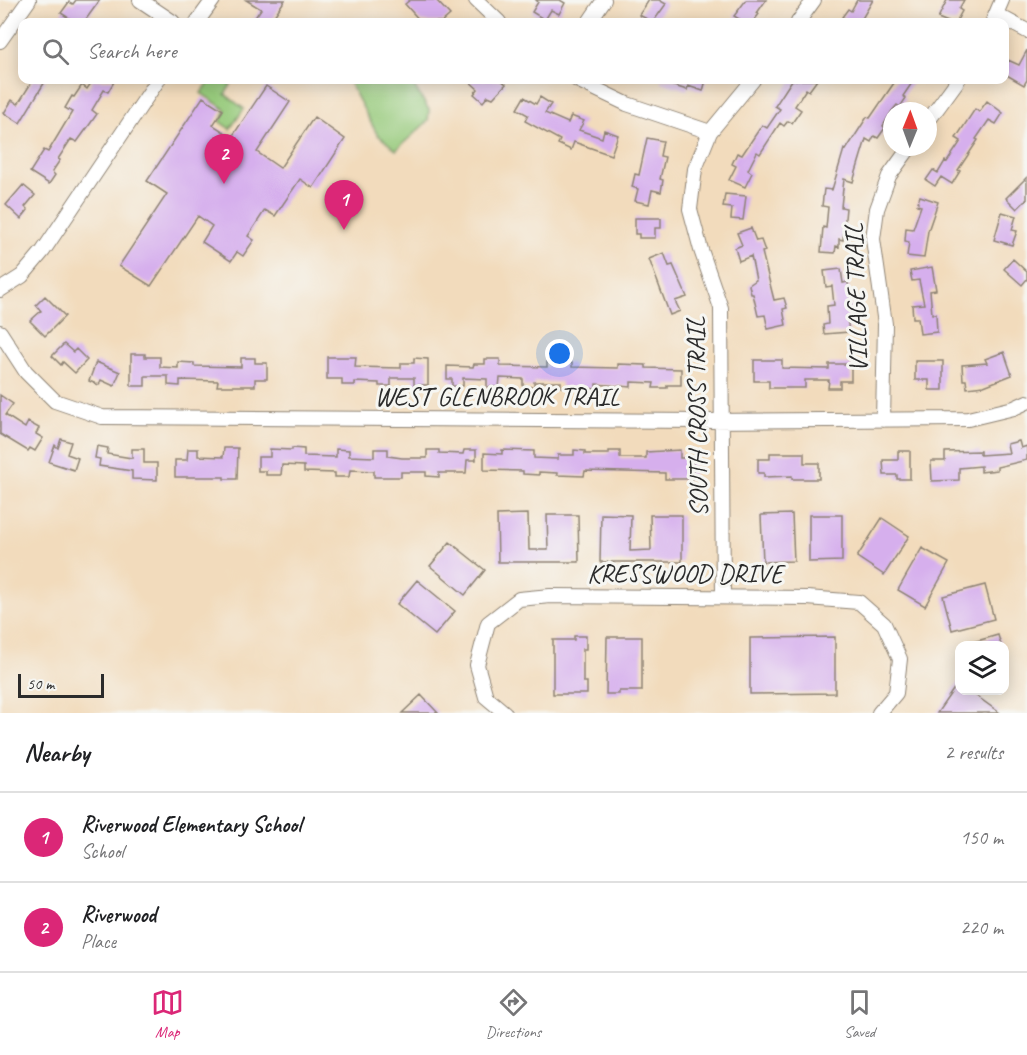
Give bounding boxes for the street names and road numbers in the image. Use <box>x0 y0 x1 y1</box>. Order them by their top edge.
street label: VILLAGE TRAIL <box>837 222 875 373</box>
street label: SOUTH CROSS TRAIL <box>679 316 715 517</box>
street label: WEST GLENBROOK TRAIL <box>375 380 620 413</box>
street label: KRESSWOOD DRIVE <box>587 557 787 590</box>

